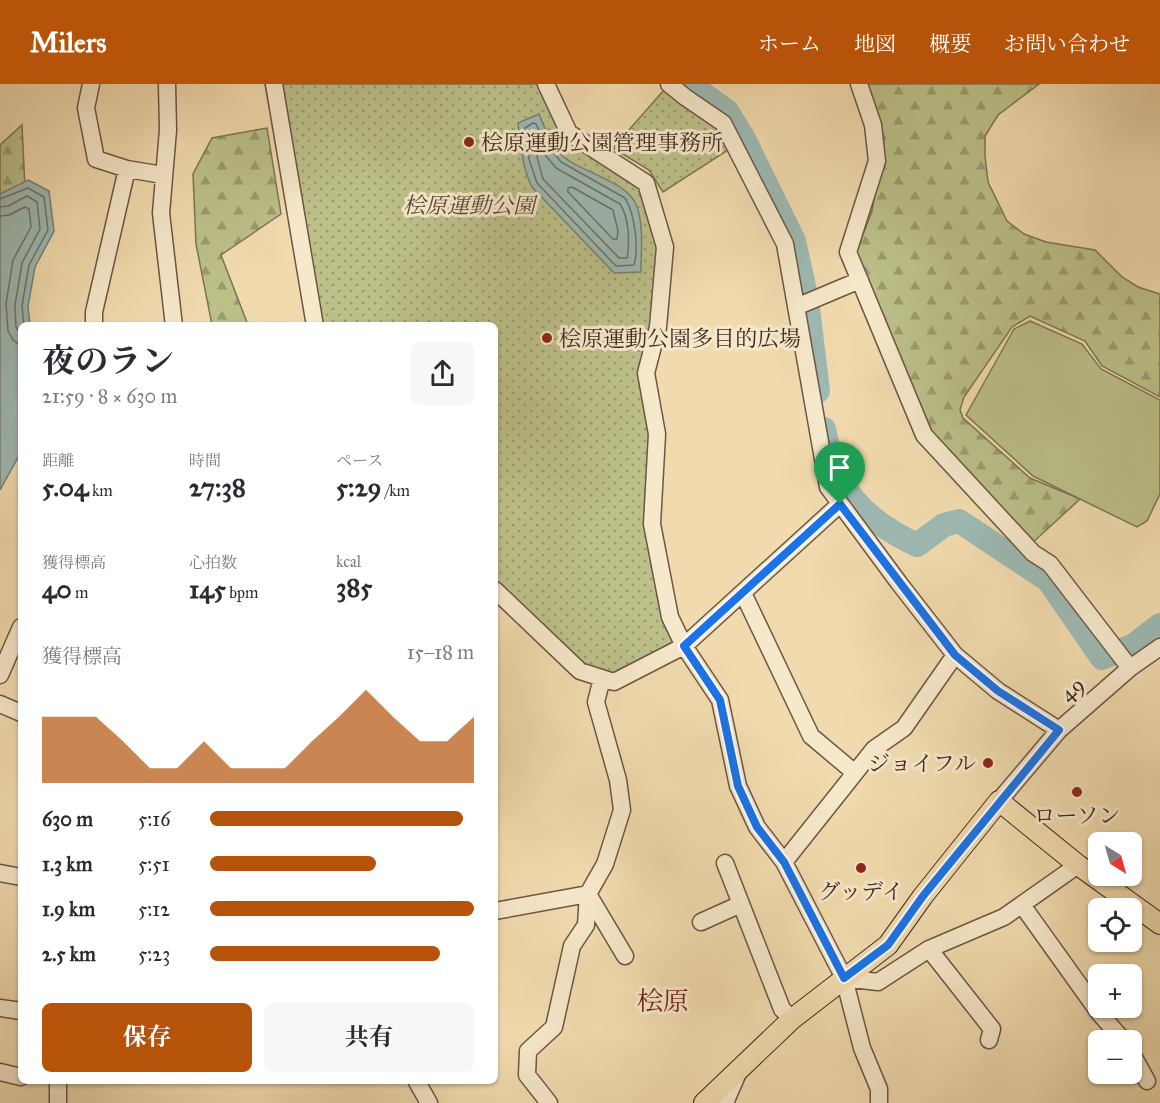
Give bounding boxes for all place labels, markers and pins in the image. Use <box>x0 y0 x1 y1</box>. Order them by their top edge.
place label: 桧原運動公園管理事務所 <box>481 129 723 156</box>
marker: 桧原運動公園管理事務所 <box>462 135 476 149</box>
place label: 桧原運動公園多目的広場 <box>559 325 801 352</box>
marker: 桧原運動公園多目的広場 <box>540 331 554 345</box>
pin <box>814 442 865 504</box>
place label: ジョイフル <box>868 750 976 777</box>
marker: ジョイフル <box>981 756 995 770</box>
marker: ローソン <box>1070 785 1084 799</box>
place label: ローソン <box>1033 802 1121 829</box>
marker: グッデイ <box>854 861 868 875</box>
place label: グッデイ <box>818 878 904 905</box>

